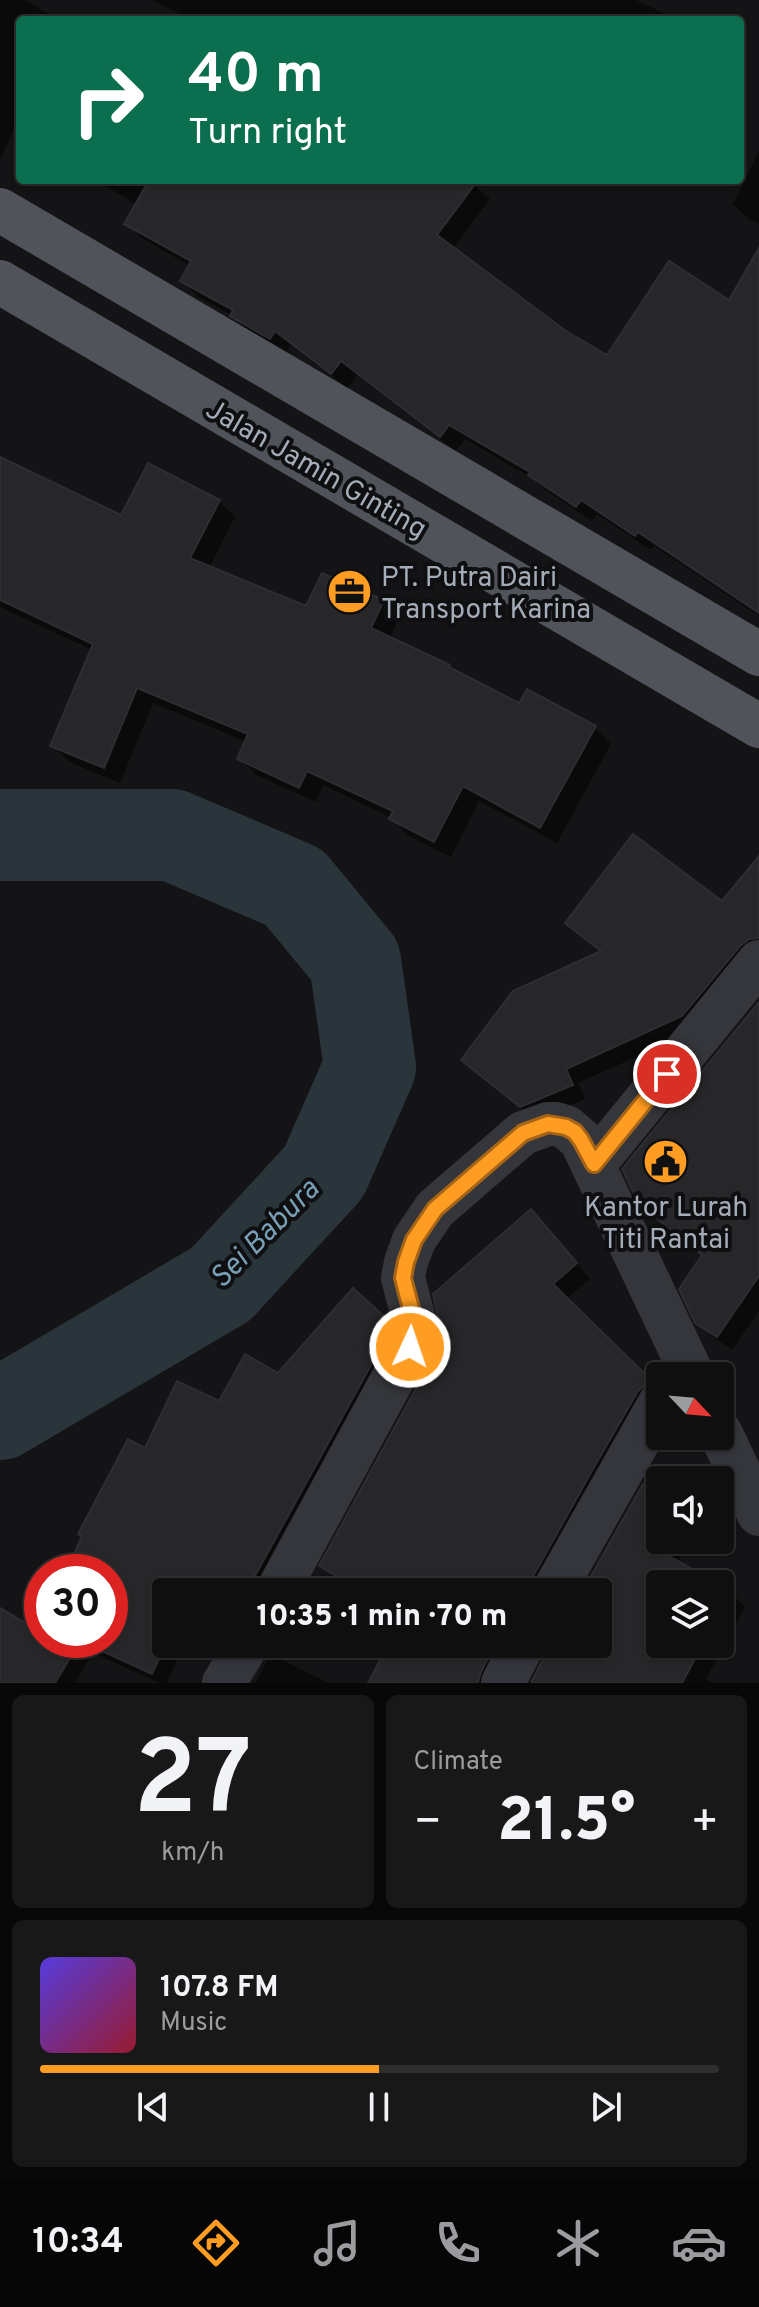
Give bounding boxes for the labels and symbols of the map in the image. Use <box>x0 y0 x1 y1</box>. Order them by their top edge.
street label: Jalan Jamin Ginting <box>199 393 432 548</box>
place label: PT. Putra Dairi Transport Karina <box>381 561 591 629</box>
office icon: PT. Putra Dairi Transport Karina <box>326 568 374 616</box>
pin <box>633 1040 701 1108</box>
public building icon: Kantor Lurah Titi Rantai <box>642 1137 690 1185</box>
water label: Sei Babura <box>203 1172 329 1297</box>
place label: Kantor Lurah Titi Rantai <box>584 1191 748 1259</box>
position arrow <box>368 1305 452 1389</box>
north arrow <box>646 1362 734 1450</box>
speed limit sign: 30 <box>24 1554 128 1658</box>

